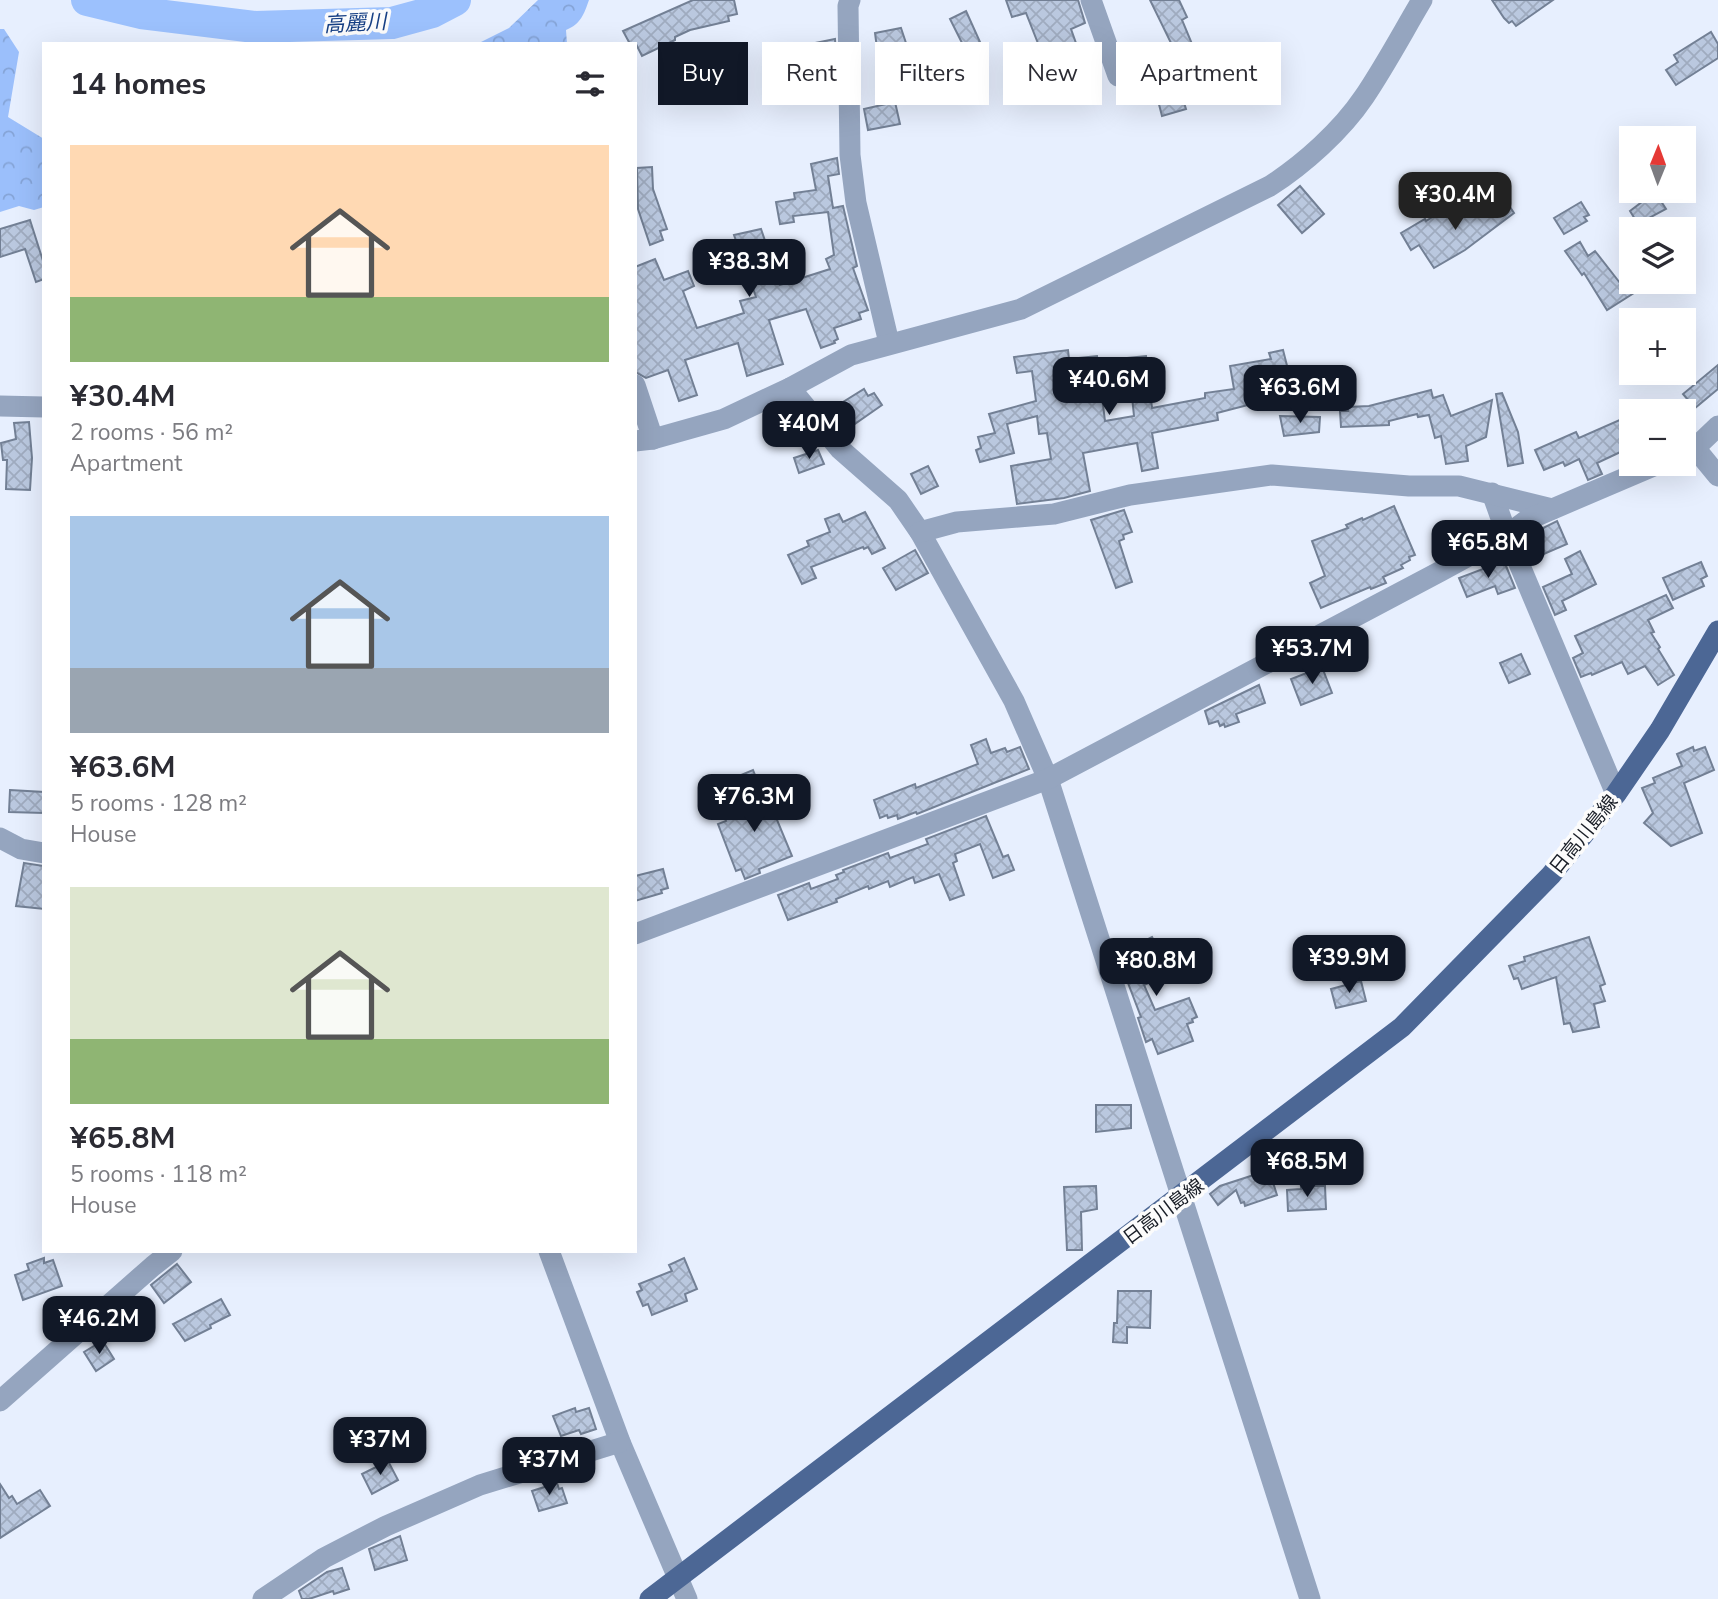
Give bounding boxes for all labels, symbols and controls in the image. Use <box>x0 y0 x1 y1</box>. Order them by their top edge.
water label: 高麗川 <box>323 7 389 39</box>
chip: Buy <box>658 42 748 105</box>
chip: Rent <box>762 42 861 105</box>
chip: Filters <box>875 42 989 105</box>
chip: New <box>1003 42 1102 105</box>
chip: Apartment <box>1116 42 1281 105</box>
text: 14 homes <box>70 64 206 105</box>
icon: filters <box>571 65 609 103</box>
north arrow <box>1619 126 1696 203</box>
map controls <box>1619 126 1696 476</box>
pin: ¥30.4M <box>1398 173 1512 232</box>
text: ¥30.4M <box>1415 179 1495 210</box>
icon: home <box>277 190 403 316</box>
button: layers <box>1619 217 1696 294</box>
pin: ¥38.3M <box>692 240 806 299</box>
text: ¥38.3M <box>709 246 789 277</box>
button: + <box>1619 308 1696 385</box>
pin: ¥40.6M <box>1052 358 1166 417</box>
text: ¥40.6M <box>1069 364 1149 395</box>
pin: ¥63.6M <box>1243 366 1357 425</box>
text: ¥63.6M <box>1260 372 1340 403</box>
text: ¥30.4M <box>70 376 175 417</box>
button: − <box>1619 399 1696 476</box>
pin: ¥40M <box>768 402 850 461</box>
text: ¥40M <box>778 408 840 439</box>
text: 2 rooms · 56 m² <box>70 417 233 448</box>
text: Apartment <box>70 448 182 479</box>
pin: ¥65.8M <box>1431 520 1545 580</box>
text: ¥65.8M <box>1448 527 1528 558</box>
icon: home <box>277 561 403 687</box>
pin: ¥53.7M <box>1255 626 1369 686</box>
text: ¥53.7M <box>1272 633 1352 664</box>
text: ¥63.6M <box>70 747 175 788</box>
pin: ¥76.3M <box>697 774 811 834</box>
text: ¥76.3M <box>714 781 794 812</box>
text: 5 rooms · 128 m² <box>70 788 247 819</box>
street label: 日高川島線 <box>1544 790 1624 880</box>
text: House <box>70 819 137 850</box>
icon: home <box>277 932 403 1058</box>
pin: ¥39.9M <box>1292 936 1406 995</box>
pin: ¥80.8M <box>1099 939 1213 998</box>
text: ¥39.9M <box>1309 942 1389 973</box>
text: ¥80.8M <box>1116 945 1196 976</box>
text: ¥65.8M <box>70 1118 175 1159</box>
pin: ¥68.5M <box>1250 1140 1364 1199</box>
text: ¥68.5M <box>1267 1146 1347 1177</box>
text: 5 rooms · 118 m² <box>70 1159 247 1190</box>
street label: 日高川島線 <box>1118 1173 1209 1251</box>
text: House <box>70 1190 137 1221</box>
pin: ¥46.2M <box>42 1296 156 1356</box>
text: ¥46.2M <box>59 1303 139 1334</box>
pin: ¥37M <box>339 1418 421 1477</box>
text: ¥37M <box>349 1424 411 1455</box>
pin: ¥37M <box>508 1438 590 1497</box>
text: ¥37M <box>518 1444 580 1475</box>

